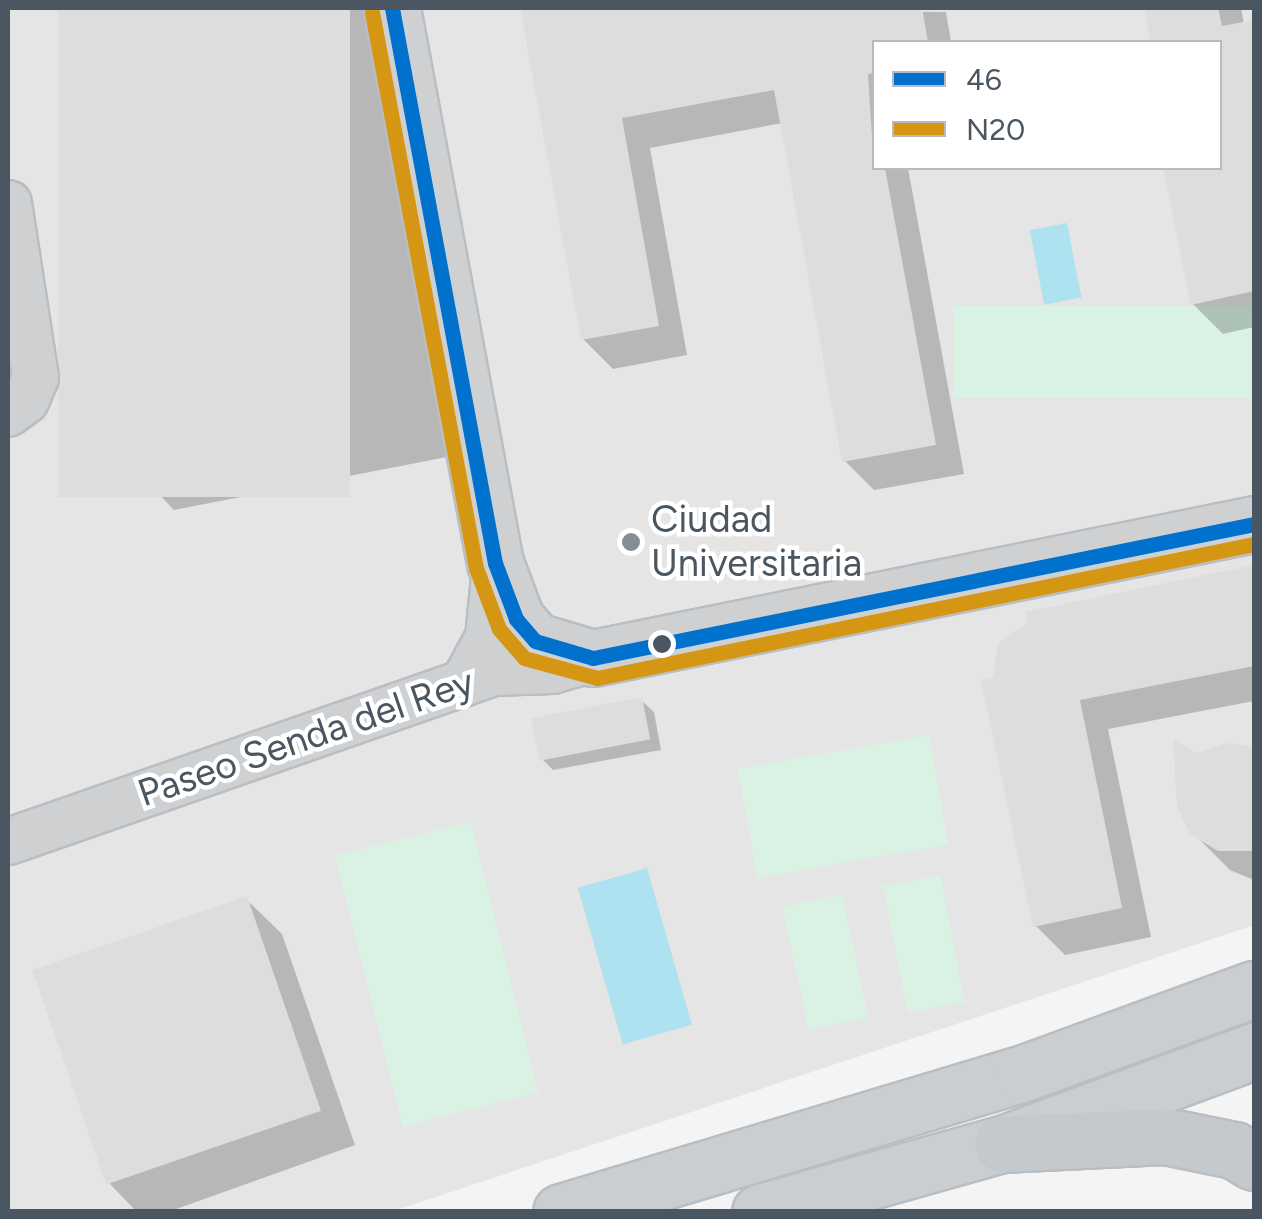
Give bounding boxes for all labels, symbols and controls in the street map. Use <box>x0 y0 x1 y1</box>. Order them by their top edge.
legend <box>872 40 1222 170</box>
text: 46 <box>966 61 1002 98</box>
text: N20 <box>966 111 1025 148</box>
place label: Ciudad Universitaria <box>651 497 862 586</box>
marker: Ciudad Universitaria <box>620 531 642 553</box>
unlabelled marker <box>652 634 672 654</box>
street label: Paseo Senda del Rey <box>132 659 480 817</box>

